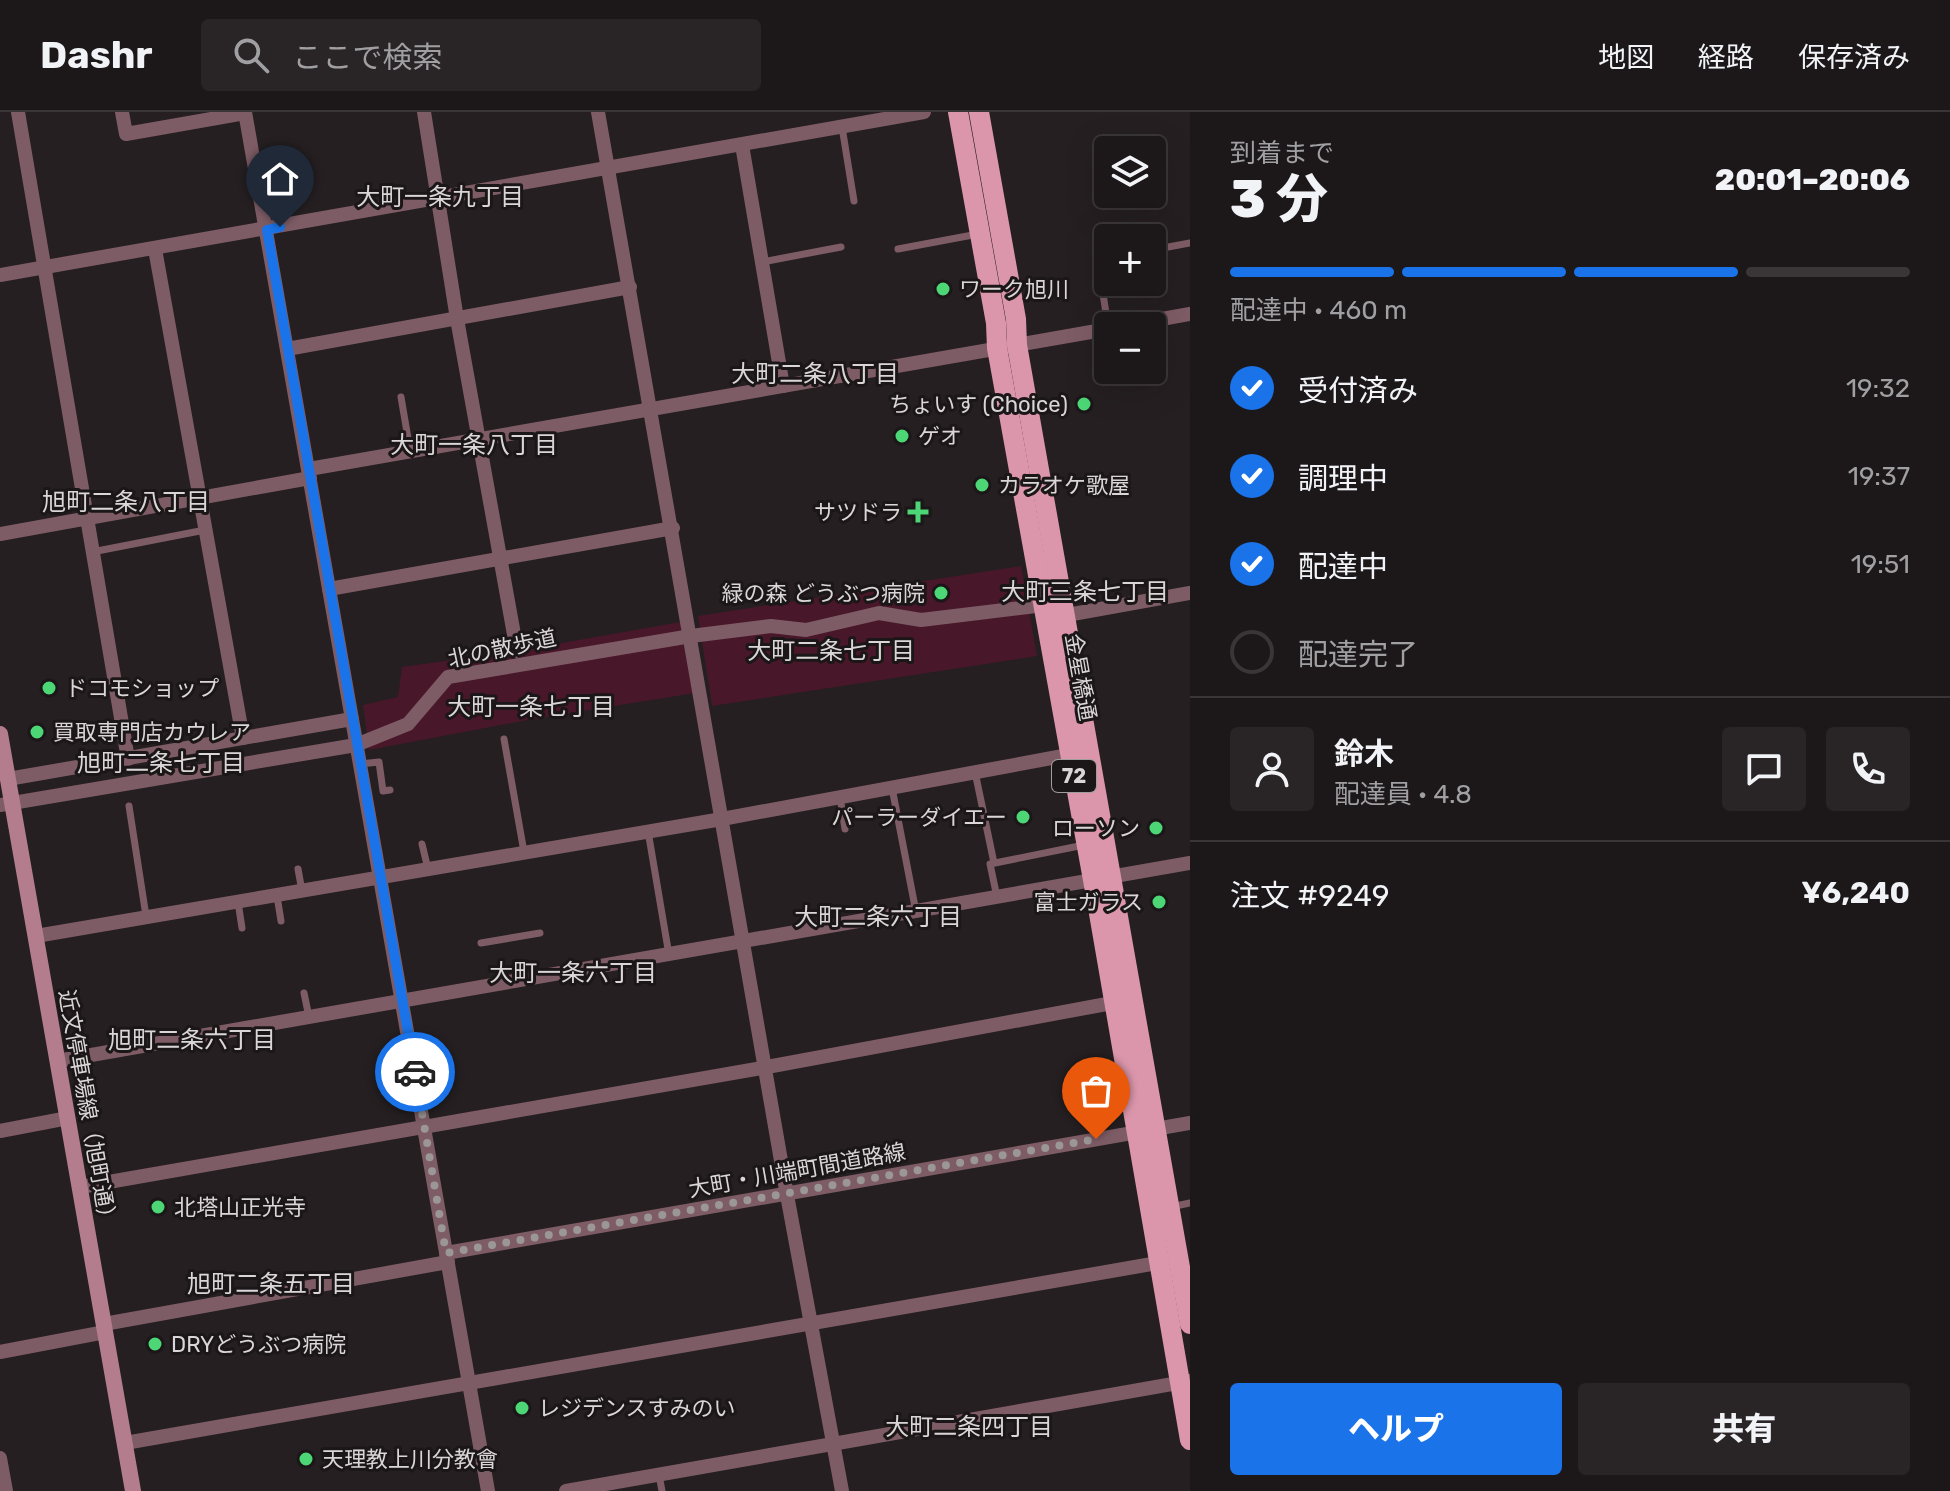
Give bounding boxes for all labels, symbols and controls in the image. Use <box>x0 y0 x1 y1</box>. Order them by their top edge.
search box <box>201 19 761 91</box>
text: Dashr <box>40 32 153 78</box>
icon: search <box>229 33 273 77</box>
text: ここで検索 <box>293 40 443 76</box>
text: 地図 <box>1598 41 1654 74</box>
text: 経路 <box>1698 41 1754 74</box>
text: 保存済み <box>1798 41 1910 74</box>
map controls <box>1094 136 1166 384</box>
button: layers <box>1094 136 1166 208</box>
text: 到着まで <box>1230 138 1334 169</box>
pin <box>246 145 314 227</box>
icon: home <box>258 157 302 201</box>
text: 20:01–20:06 <box>1715 162 1910 198</box>
text: 3 分 <box>1230 168 1328 230</box>
district label: 大町一条九丁目 <box>356 183 524 211</box>
button: + <box>1094 224 1166 296</box>
place label: ワーク旭川 <box>959 276 1069 303</box>
marker: ワーク旭川 <box>934 280 952 298</box>
text: 配達中 · 460 m <box>1230 295 1407 326</box>
button: − <box>1094 312 1166 384</box>
district label: 大町二条八丁目 <box>731 360 899 388</box>
icon: check <box>1230 366 1274 410</box>
text: 受付済み <box>1298 373 1418 409</box>
text: 19:32 <box>1846 373 1910 404</box>
place label: ちょいす (Choice) <box>889 391 1068 418</box>
marker: ちょいす (Choice) <box>1075 395 1093 413</box>
place label: ゲオ <box>918 423 962 450</box>
marker: ゲオ <box>893 427 911 445</box>
district label: 大町一条八丁目 <box>390 431 558 459</box>
icon: check <box>1230 454 1274 498</box>
text: 調理中 <box>1298 461 1388 497</box>
text: 19:37 <box>1848 461 1910 492</box>
place label: カラオケ歌屋 <box>998 472 1130 499</box>
marker: カラオケ歌屋 <box>973 476 991 494</box>
district label: 旭町二条八丁目 <box>42 488 210 516</box>
place label: サツドラ <box>814 499 902 526</box>
marker: サツドラ <box>909 503 927 521</box>
icon: check <box>1230 542 1274 586</box>
text: 配達中 <box>1298 549 1388 585</box>
text: 19:51 <box>1851 549 1910 580</box>
district label: 大町三条七丁目 <box>1001 578 1169 606</box>
place label: 緑の森 どうぶつ病院 <box>722 580 925 607</box>
marker: 緑の森 どうぶつ病院 <box>932 584 950 602</box>
street label: 北の散歩道 <box>445 624 559 673</box>
street label: 金星橋通 <box>1060 631 1101 723</box>
district label: 大町二条七丁目 <box>747 637 915 665</box>
text: 配達完了 <box>1298 637 1418 673</box>
place label: ドコモショップ <box>65 675 219 702</box>
marker: ドコモショップ <box>40 679 58 697</box>
district label: 大町一条七丁目 <box>447 693 615 721</box>
place label: 買取専門店カウレア <box>53 719 251 746</box>
marker: 買取専門店カウレア <box>28 723 46 741</box>
button: person <box>1230 727 1314 811</box>
button: chat <box>1722 727 1806 811</box>
button: phone <box>1826 727 1910 811</box>
text: 鈴木 <box>1334 736 1394 772</box>
district label: 旭町二条七丁目 <box>77 749 245 777</box>
road number: 72 <box>1052 760 1096 792</box>
text: 配達員 · 4.8 <box>1334 779 1472 810</box>
place label: パーラーダイエー <box>831 804 1007 831</box>
marker: パーラーダイエー <box>1014 808 1032 826</box>
place label: ローソン <box>1052 815 1140 842</box>
marker: ローソン <box>1147 819 1165 837</box>
text: ¥6,240 <box>1801 875 1910 911</box>
text: 注文 #9249 <box>1230 878 1390 914</box>
place label: 富士ガラス <box>1033 889 1143 916</box>
marker: 富士ガラス <box>1150 893 1168 911</box>
district label: 大町二条六丁目 <box>794 903 962 931</box>
district label: 大町一条六丁目 <box>489 959 657 987</box>
street label: 近文停車場線（旭町通） <box>53 988 122 1231</box>
district label: 旭町二条六丁目 <box>108 1026 276 1054</box>
courier <box>375 1032 455 1112</box>
icon: car <box>393 1050 437 1094</box>
pin <box>1062 1057 1130 1139</box>
icon: bag <box>1074 1069 1118 1113</box>
street label: 大町・川端町間道路線 <box>686 1138 908 1203</box>
place label: 北塔山正光寺 <box>174 1194 306 1221</box>
marker: 北塔山正光寺 <box>149 1198 167 1216</box>
district label: 旭町二条五丁目 <box>187 1270 355 1298</box>
place label: DRYどうぶつ病院 <box>171 1331 346 1358</box>
marker: DRYどうぶつ病院 <box>146 1335 164 1353</box>
button: ヘルプ <box>1230 1383 1562 1475</box>
button: 共有 <box>1578 1383 1910 1475</box>
place label: レジデンスすみのい <box>538 1395 736 1422</box>
marker: レジデンスすみのい <box>513 1399 531 1417</box>
district label: 大町二条四丁目 <box>885 1413 1053 1441</box>
place label: 天理教上川分教會 <box>322 1446 498 1473</box>
marker: 天理教上川分教會 <box>297 1450 315 1468</box>

